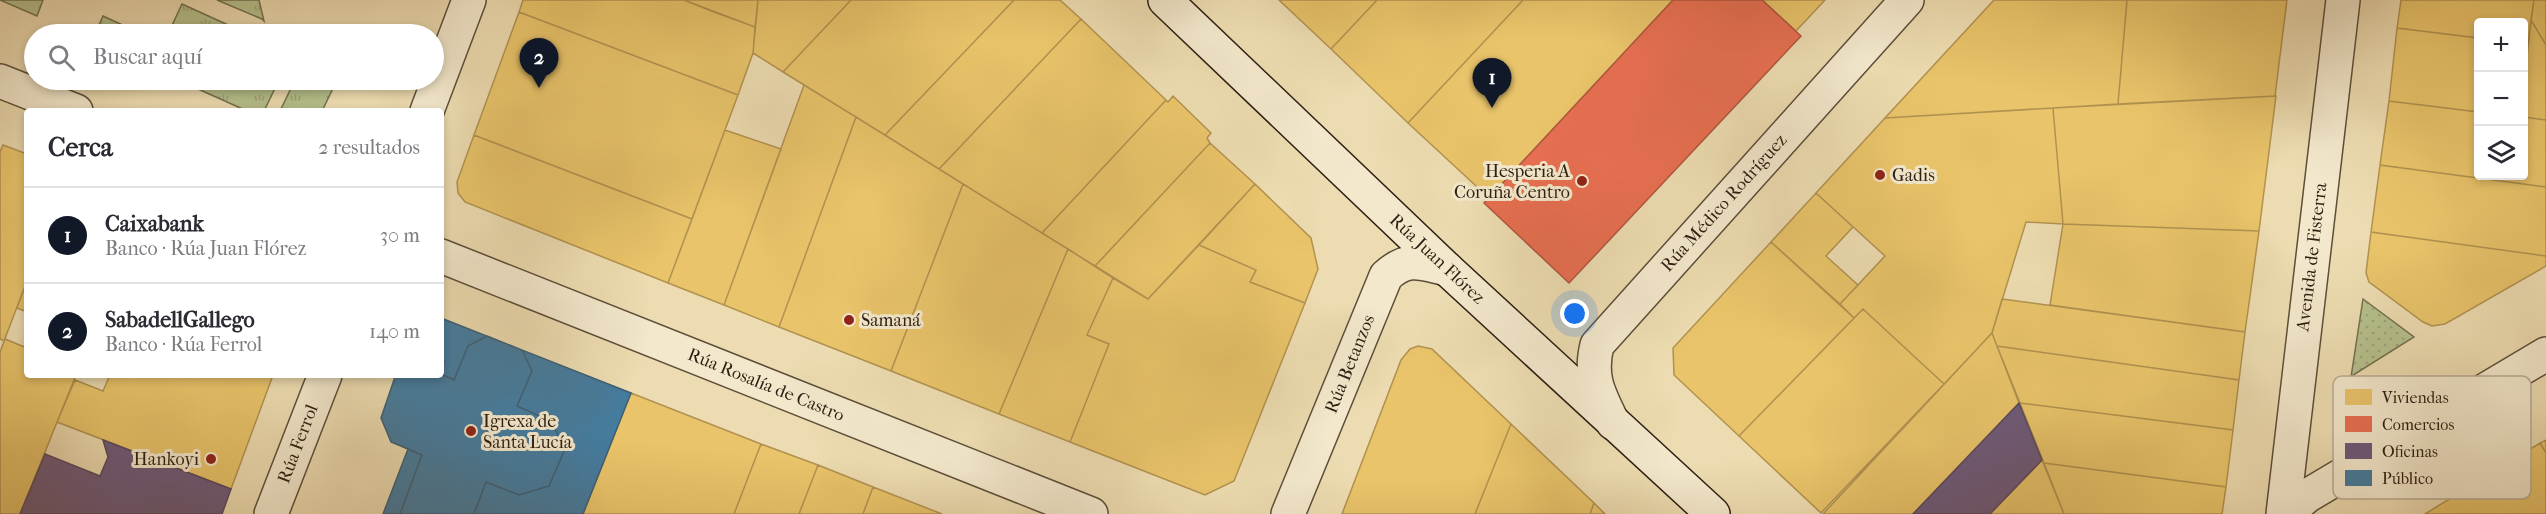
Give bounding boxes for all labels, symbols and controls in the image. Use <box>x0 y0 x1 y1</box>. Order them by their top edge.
map controls <box>2474 18 2528 180</box>
button: + <box>2474 18 2528 72</box>
search box <box>24 24 444 90</box>
pin: 2 <box>520 38 558 88</box>
icon: search <box>45 41 78 74</box>
text: Buscar aquí <box>93 44 202 70</box>
pin: 1 <box>1472 58 1512 108</box>
button: − <box>2474 72 2528 126</box>
button: layers <box>2474 126 2528 180</box>
street label: Rúa Médico Rodríguez <box>1657 130 1791 276</box>
text: Cerca <box>48 132 113 163</box>
text: 2 resultados <box>318 136 420 159</box>
place label: Hesperia A Coruña Centro <box>1454 161 1570 203</box>
place label: Gadis <box>1892 165 1935 186</box>
marker: Gadis <box>1873 168 1887 182</box>
marker: Hesperia A Coruña Centro <box>1575 174 1589 188</box>
street label: Avenida de Fisterra <box>2292 181 2332 334</box>
street label: Rúa Juan Flórez <box>1385 210 1489 308</box>
text: Caixabank <box>105 211 204 237</box>
text: 1 <box>64 224 71 247</box>
text: 30 m <box>380 224 420 247</box>
text: Banco · Rúa Juan Flórez <box>105 237 306 260</box>
your location <box>1560 299 1589 328</box>
text: SabadellGallego <box>105 307 255 333</box>
place label: Samaná <box>861 310 921 331</box>
street label: Rúa Betanzos <box>1321 311 1379 416</box>
marker: Samaná <box>842 313 856 327</box>
text: 2 <box>62 320 73 343</box>
text: 140 m <box>369 320 420 343</box>
text: Banco · Rúa Ferrol <box>105 333 262 356</box>
street label: Rúa Rosalía de Castro <box>685 344 847 426</box>
legend <box>2333 376 2531 499</box>
text: Viviendas <box>2381 388 2449 407</box>
street label: Rúa Ferrol <box>273 402 323 486</box>
place label: Igrexa de Santa Lucía <box>483 411 573 453</box>
text: Comercios <box>2382 415 2454 434</box>
marker: Igrexa de Santa Lucía <box>464 424 478 438</box>
text: Oficinas <box>2382 442 2438 461</box>
place label: Hankoyi <box>134 449 200 470</box>
marker: Hankoyi <box>204 452 218 466</box>
text: Público <box>2382 469 2433 488</box>

